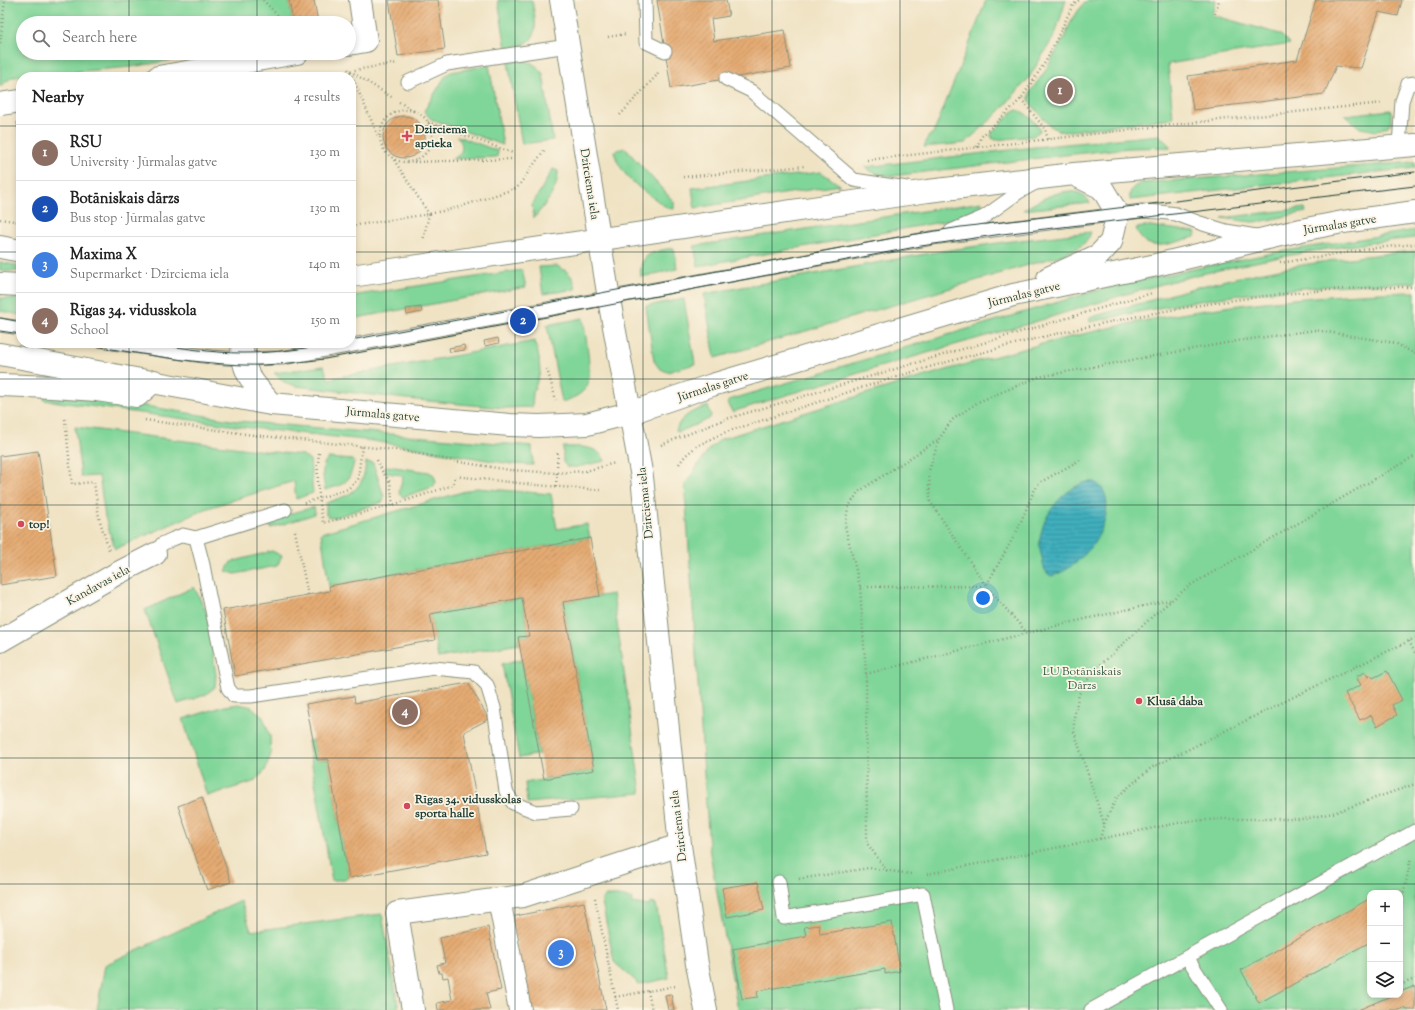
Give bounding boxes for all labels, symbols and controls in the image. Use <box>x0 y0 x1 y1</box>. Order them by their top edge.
search box <box>16 16 356 60</box>
icon: search <box>30 27 52 49</box>
text: Search here <box>62 28 137 49</box>
pin: 1 <box>1047 76 1073 106</box>
text: Nearby <box>32 86 84 110</box>
text: 4 results <box>294 89 340 107</box>
place label: Dzirciema aptieka <box>414 121 467 153</box>
marker: Dzirciema aptieka <box>402 131 412 141</box>
text: RSU <box>70 133 102 154</box>
text: 1 <box>43 144 47 162</box>
text: 130 m <box>310 144 340 162</box>
street label: Dzirciema iela <box>574 147 604 222</box>
text: University · Jūrmalas gatve <box>70 154 217 172</box>
text: Botāniskais dārzs <box>70 189 179 210</box>
text: 2 <box>42 200 48 218</box>
text: 130 m <box>310 200 340 218</box>
text: Bus stop · Jūrmalas gatve <box>70 210 206 228</box>
street label: Jūrmalas gatve <box>1302 210 1378 240</box>
text: Maxima X <box>70 245 137 266</box>
text: 3 <box>42 256 48 274</box>
text: 140 m <box>309 256 340 274</box>
text: Supermarket · Dzirciema iela <box>70 266 229 284</box>
street label: Jūrmalas gatve <box>985 277 1062 313</box>
text: Rīgas 34. vidusskola <box>70 301 197 322</box>
pin: 2 <box>510 306 536 336</box>
text: 4 <box>42 312 48 330</box>
text: 150 m <box>311 312 340 330</box>
text: School <box>70 322 109 340</box>
street label: Jūrmalas gatve <box>675 367 751 407</box>
street label: Jūrmalas gatve <box>345 403 421 427</box>
street label: Dzirciema iela <box>633 466 659 540</box>
place label: top! <box>29 516 50 534</box>
marker: top! <box>16 519 26 529</box>
street label: Kandavas iela <box>63 561 134 611</box>
your location <box>973 588 993 608</box>
park label: LU Botāniskais Dārzs <box>1043 663 1121 695</box>
place label: Klusā daba <box>1146 693 1203 711</box>
marker: Klusā daba <box>1134 696 1144 706</box>
pin: 4 <box>392 697 418 727</box>
street label: Dzirciema iela <box>666 789 692 863</box>
place label: Rīgas 34. vidusskolas sporta halle <box>414 791 521 823</box>
marker: Rīgas 34. vidusskolas sporta halle <box>402 801 412 811</box>
map controls <box>1367 890 1403 998</box>
button: + <box>1367 890 1403 926</box>
button: − <box>1367 926 1403 962</box>
pin: 3 <box>548 938 574 968</box>
button: layers <box>1367 962 1403 998</box>

